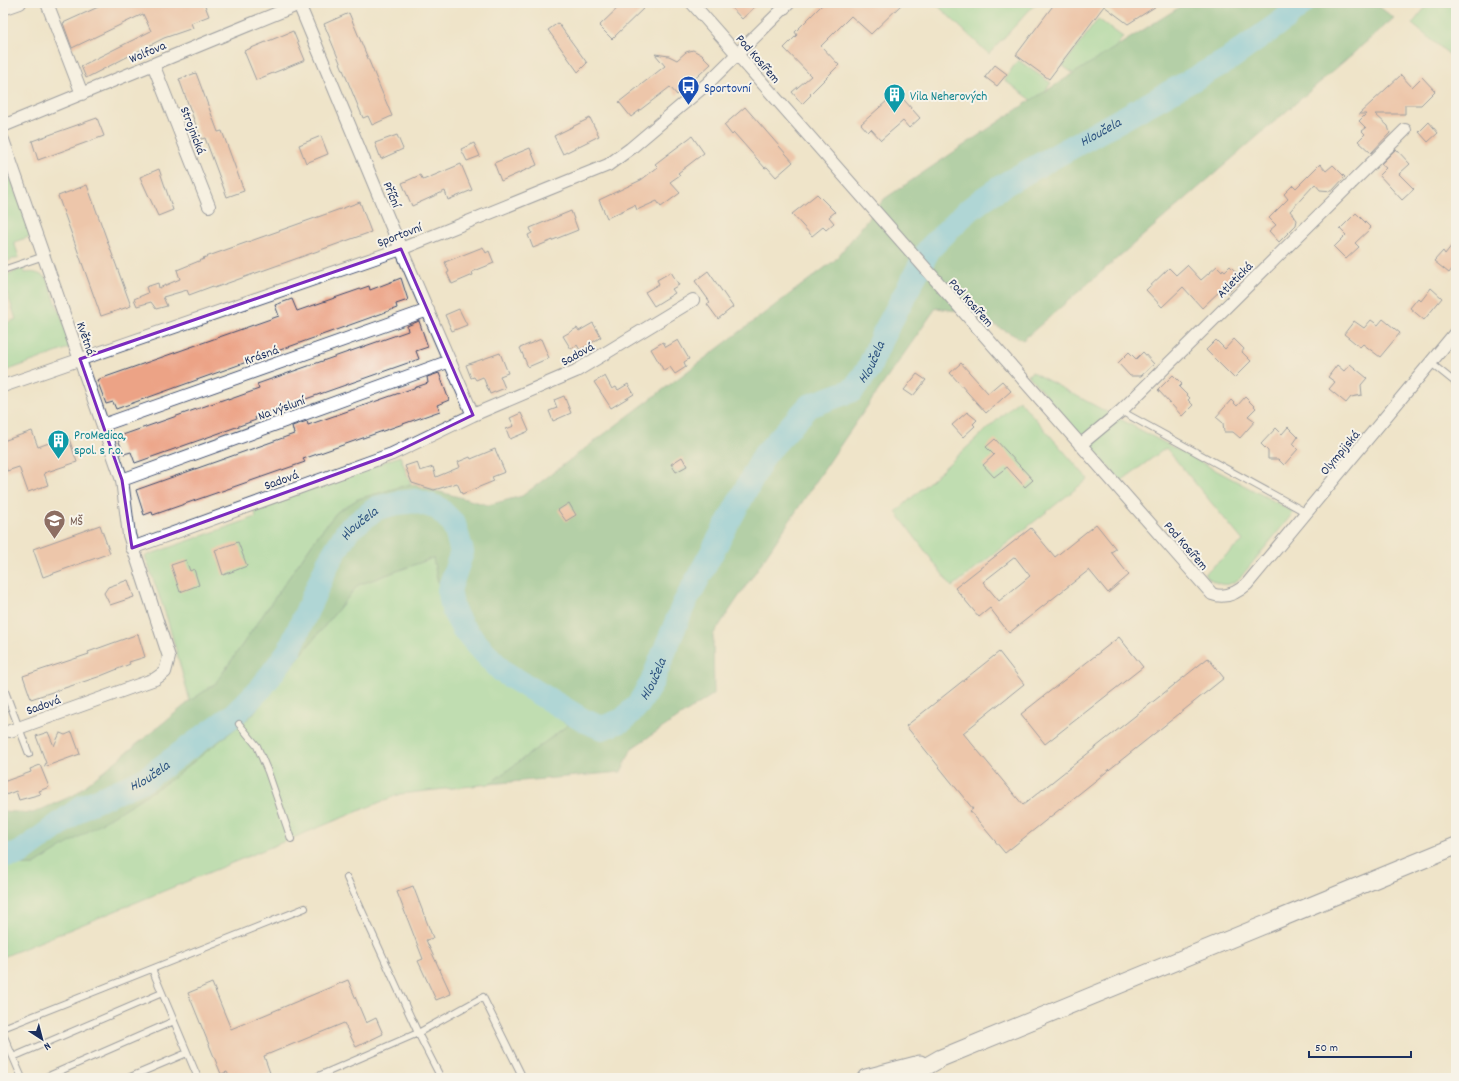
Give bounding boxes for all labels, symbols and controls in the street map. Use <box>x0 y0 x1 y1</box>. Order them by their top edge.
street label: Pod Kosířem <box>730 31 784 89</box>
street label: Wolfova <box>127 37 170 70</box>
bus stop icon: Sportovní <box>676 74 702 107</box>
place label: Sportovní <box>704 80 752 99</box>
building icon: Vila Neherových <box>881 82 907 115</box>
place label: Vila Neherových <box>910 88 987 107</box>
street label: Strojnická <box>174 104 210 158</box>
water label: Hloučela <box>1076 113 1126 153</box>
street label: Příční <box>377 179 405 212</box>
street label: Sportovní <box>375 219 427 254</box>
street label: Atletická <box>1213 258 1259 303</box>
street label: Pod Kosířem <box>943 275 997 332</box>
street label: Květná <box>70 319 99 359</box>
water label: Hloučela <box>853 337 891 388</box>
street label: Sadová <box>558 338 599 372</box>
street label: Krásná <box>242 341 282 371</box>
street label: Na výsluní <box>256 392 310 427</box>
street label: Olympijská <box>1316 426 1366 480</box>
place label: ProMedica, spol. s r.o. <box>74 427 126 461</box>
building icon: ProMedica, spol. s r.o. <box>45 428 71 461</box>
street label: Sadová <box>262 466 302 496</box>
water label: Hloučela <box>336 502 384 545</box>
school or university icon: MŠ <box>41 507 67 540</box>
place label: MŠ <box>70 513 84 532</box>
street label: Pod Kosířem <box>1158 518 1212 576</box>
water label: Hloučela <box>635 654 673 705</box>
street label: Sadová <box>24 691 64 721</box>
water label: Hloučela <box>127 756 176 797</box>
north arrow <box>22 1019 62 1059</box>
scale bar <box>1309 1033 1411 1059</box>
text: N <box>39 1037 54 1054</box>
text: 50 m <box>1315 1040 1338 1057</box>

